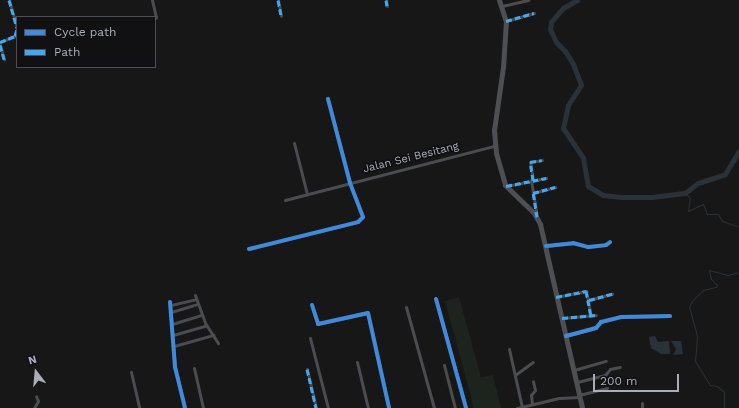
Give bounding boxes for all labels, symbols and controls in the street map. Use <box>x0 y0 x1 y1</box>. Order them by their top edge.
legend <box>16 16 156 68</box>
text: Cycle path <box>54 25 116 39</box>
text: Path <box>54 45 80 59</box>
street label: Jalan Sei Besitang <box>362 140 460 176</box>
north arrow <box>16 352 56 392</box>
text: N <box>27 353 38 367</box>
scale bar <box>595 366 681 392</box>
text: 200 m <box>600 374 637 388</box>

